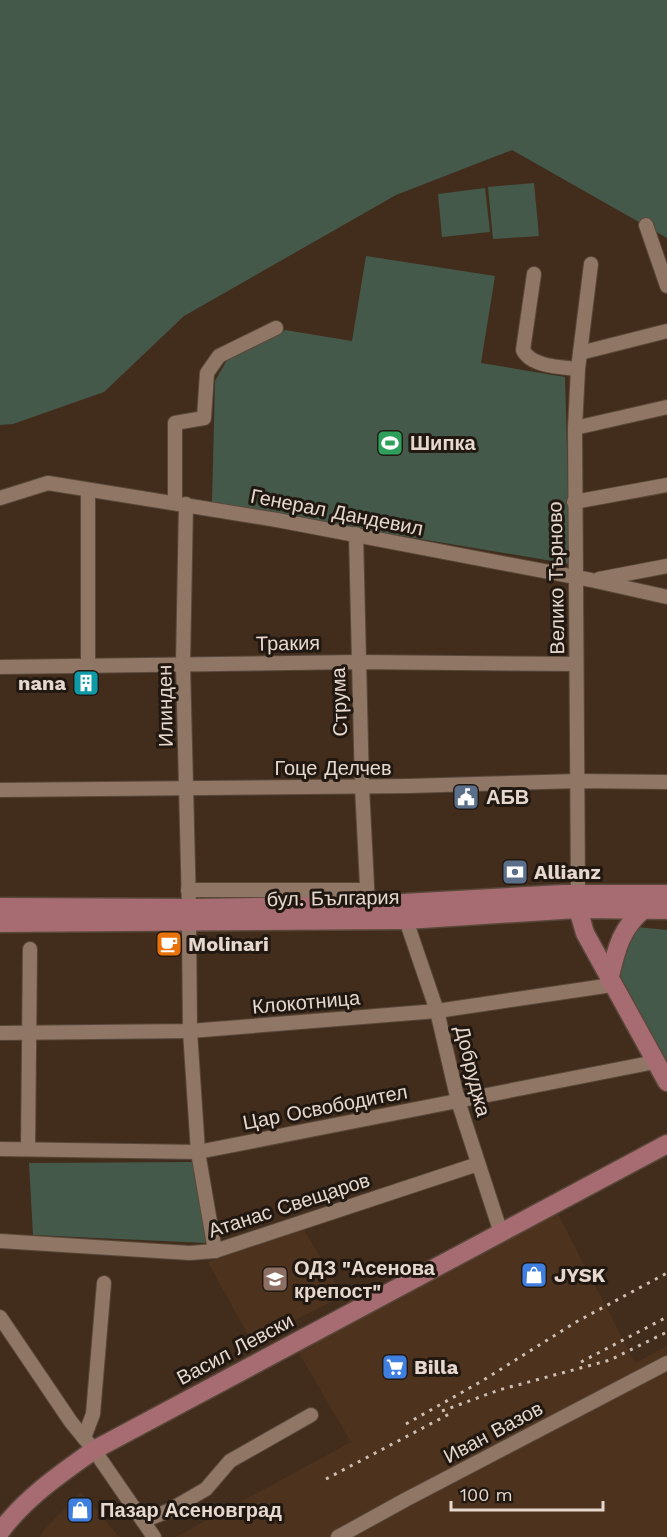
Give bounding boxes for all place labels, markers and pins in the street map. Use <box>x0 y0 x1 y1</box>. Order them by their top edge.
sports icon: Шипка <box>375 428 405 458</box>
place label: Шипка <box>410 431 476 455</box>
building icon: nana <box>71 668 101 698</box>
place label: nana <box>18 671 66 695</box>
public building icon: АБВ <box>451 782 481 812</box>
place label: АБВ <box>486 785 529 809</box>
bank icon: Allianz <box>500 857 530 887</box>
place label: Allianz <box>534 860 601 884</box>
cafe icon: Molinari <box>154 929 184 959</box>
place label: Molinari <box>188 932 269 956</box>
place label: ОДЗ "Асенова крепост" <box>294 1256 436 1303</box>
shop icon: JYSK <box>519 1260 549 1290</box>
place label: JYSK <box>554 1263 606 1287</box>
school or university icon: ОДЗ "Асенова крепост" <box>260 1264 290 1294</box>
supermarket icon: Billa <box>380 1352 410 1382</box>
place label: Billa <box>414 1355 459 1379</box>
shop icon: Пазар Асеновград <box>65 1495 95 1525</box>
place label: Пазар Асеновград <box>100 1498 282 1522</box>

